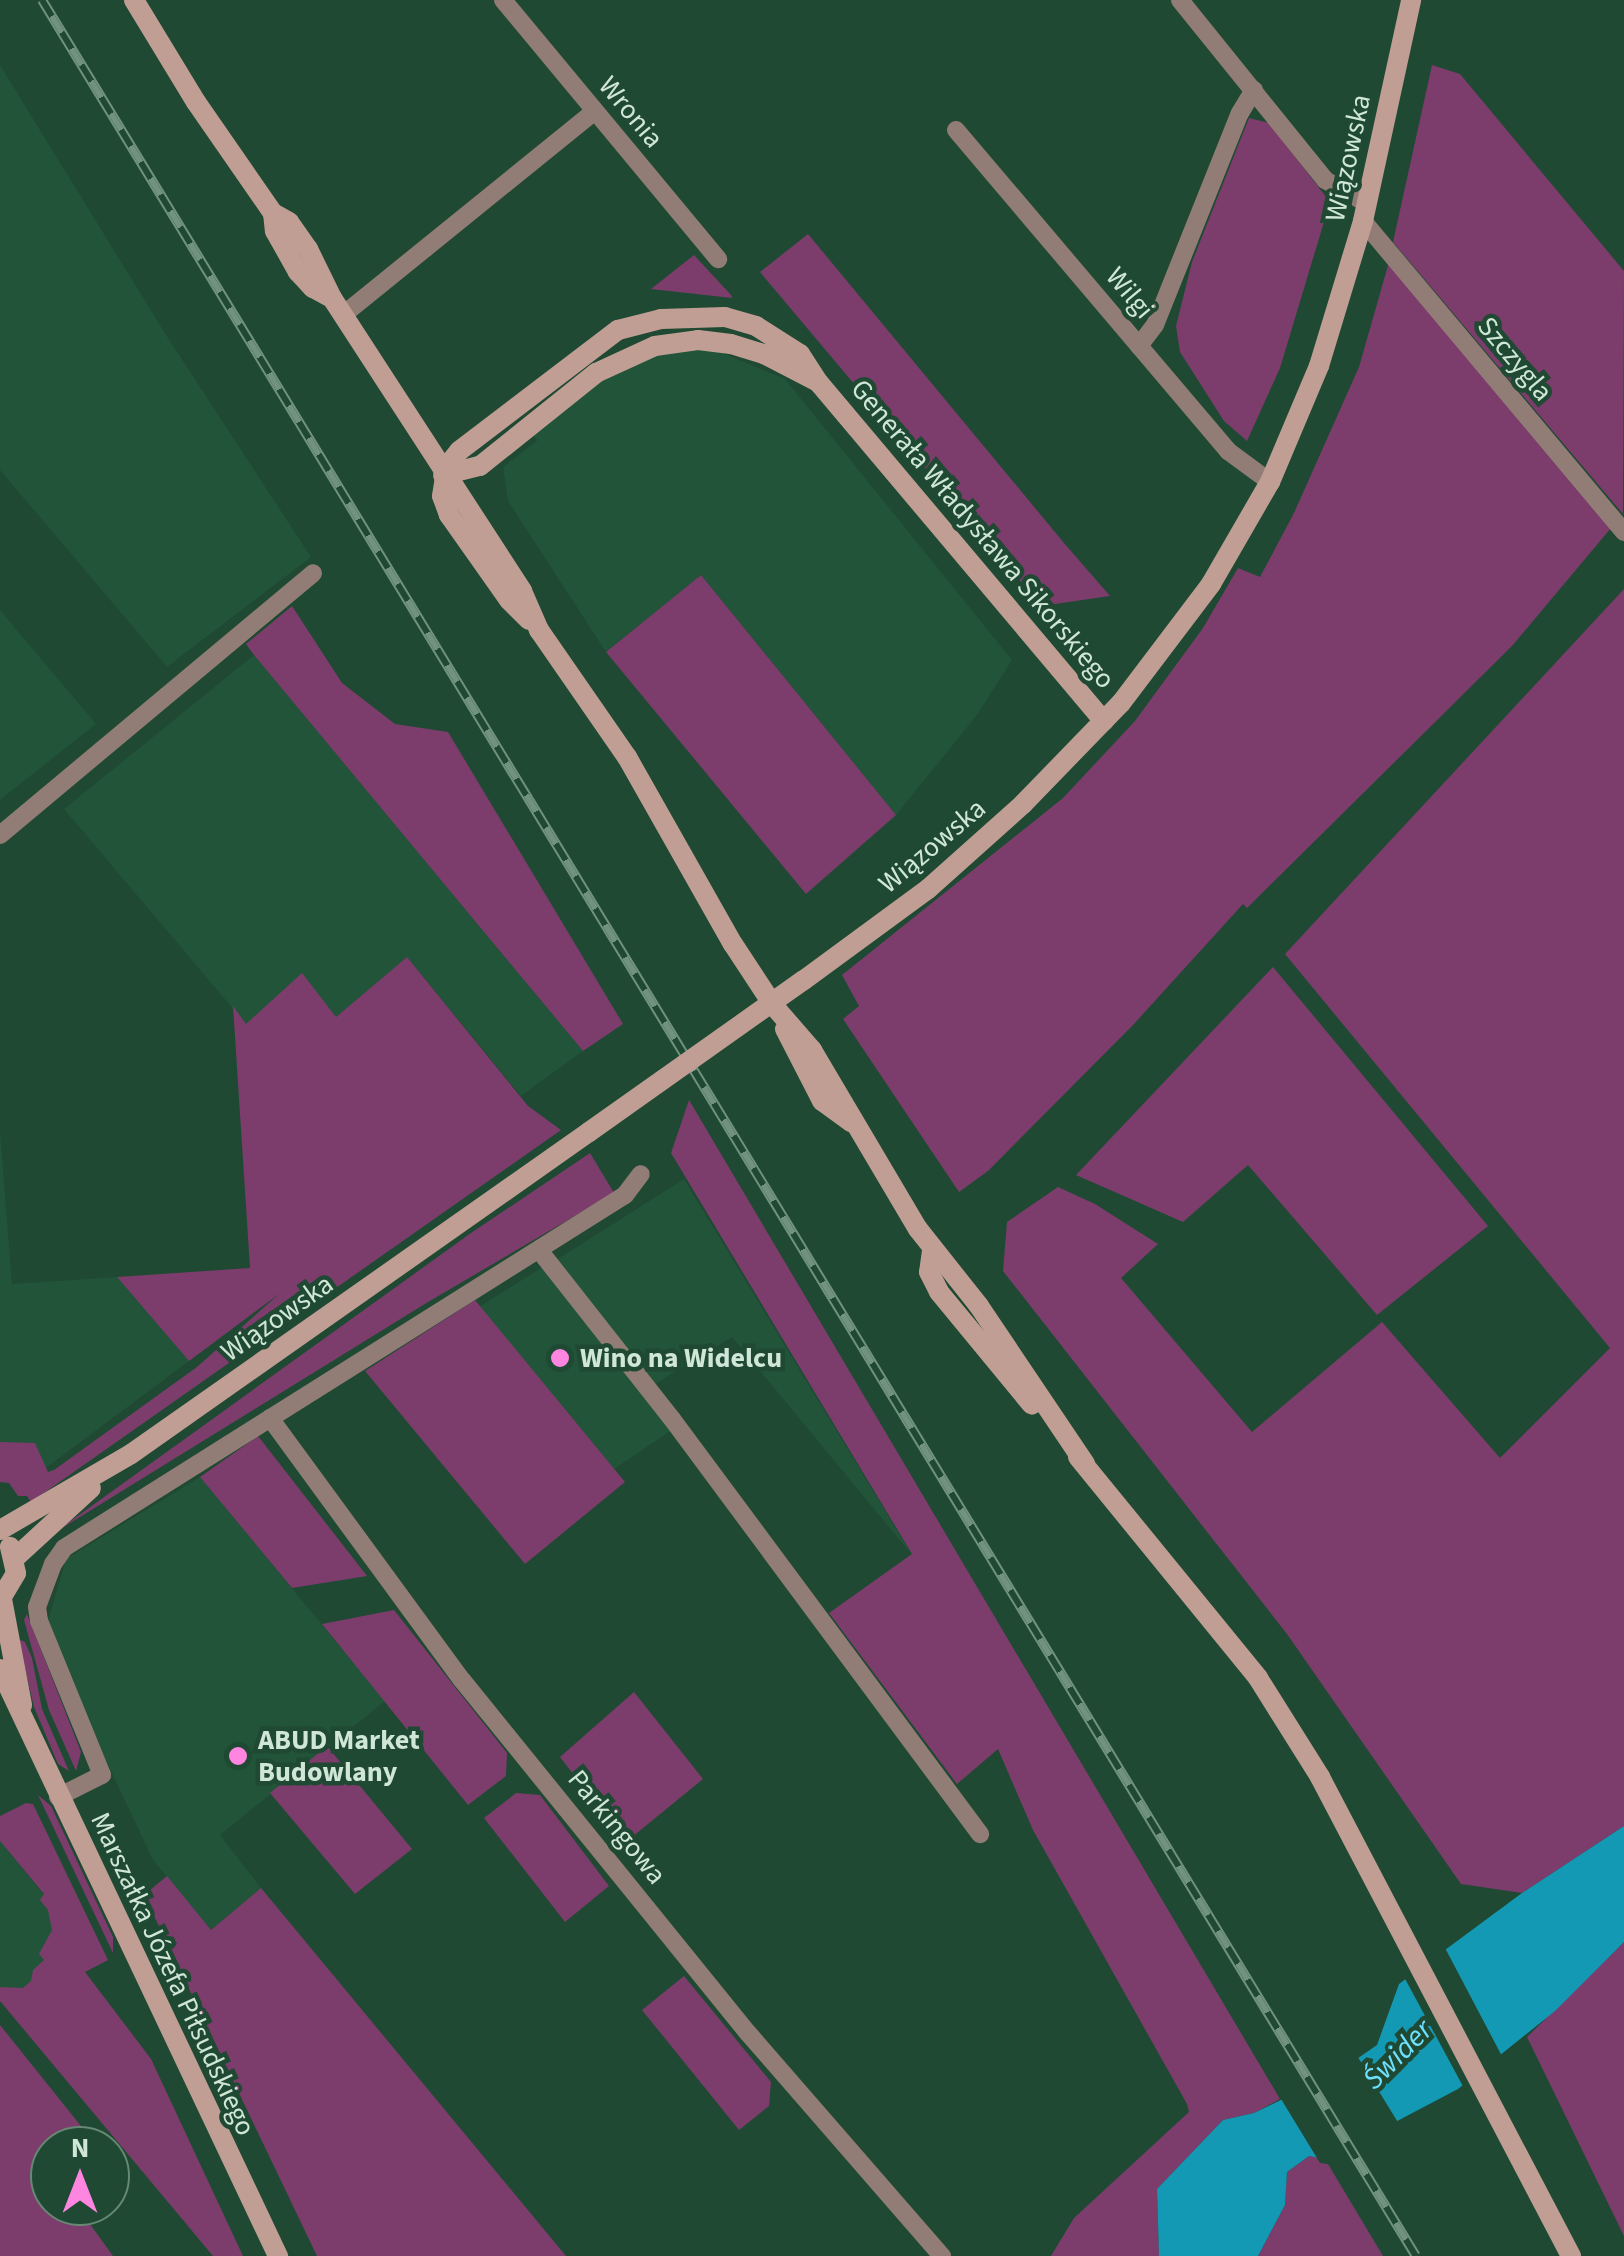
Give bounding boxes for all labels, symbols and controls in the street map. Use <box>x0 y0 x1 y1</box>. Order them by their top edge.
street label: Wronia <box>591 69 671 155</box>
street label: Wiązowska <box>1318 91 1378 225</box>
street label: Wilgi <box>1099 260 1161 326</box>
street label: Szczygla <box>1470 310 1560 408</box>
street label: Generała Władysława Sikorskiego <box>844 373 1122 695</box>
street label: Wiązowska <box>872 792 992 900</box>
street label: Wiązowska <box>214 1267 340 1369</box>
place label: Wino na Widelcu <box>580 1341 782 1375</box>
marker: Wino na Widelcu <box>549 1347 571 1369</box>
place label: ABUD Market Budowlany <box>258 1723 420 1789</box>
marker: ABUD Market Budowlany <box>227 1745 249 1767</box>
street label: Parkingowa <box>561 1763 673 1891</box>
street label: Marszałka Józefa Piłsudskiego <box>83 1807 263 2141</box>
water label: Świder <box>1355 2012 1441 2098</box>
north arrow <box>30 2126 130 2226</box>
text: N <box>71 2128 89 2168</box>

